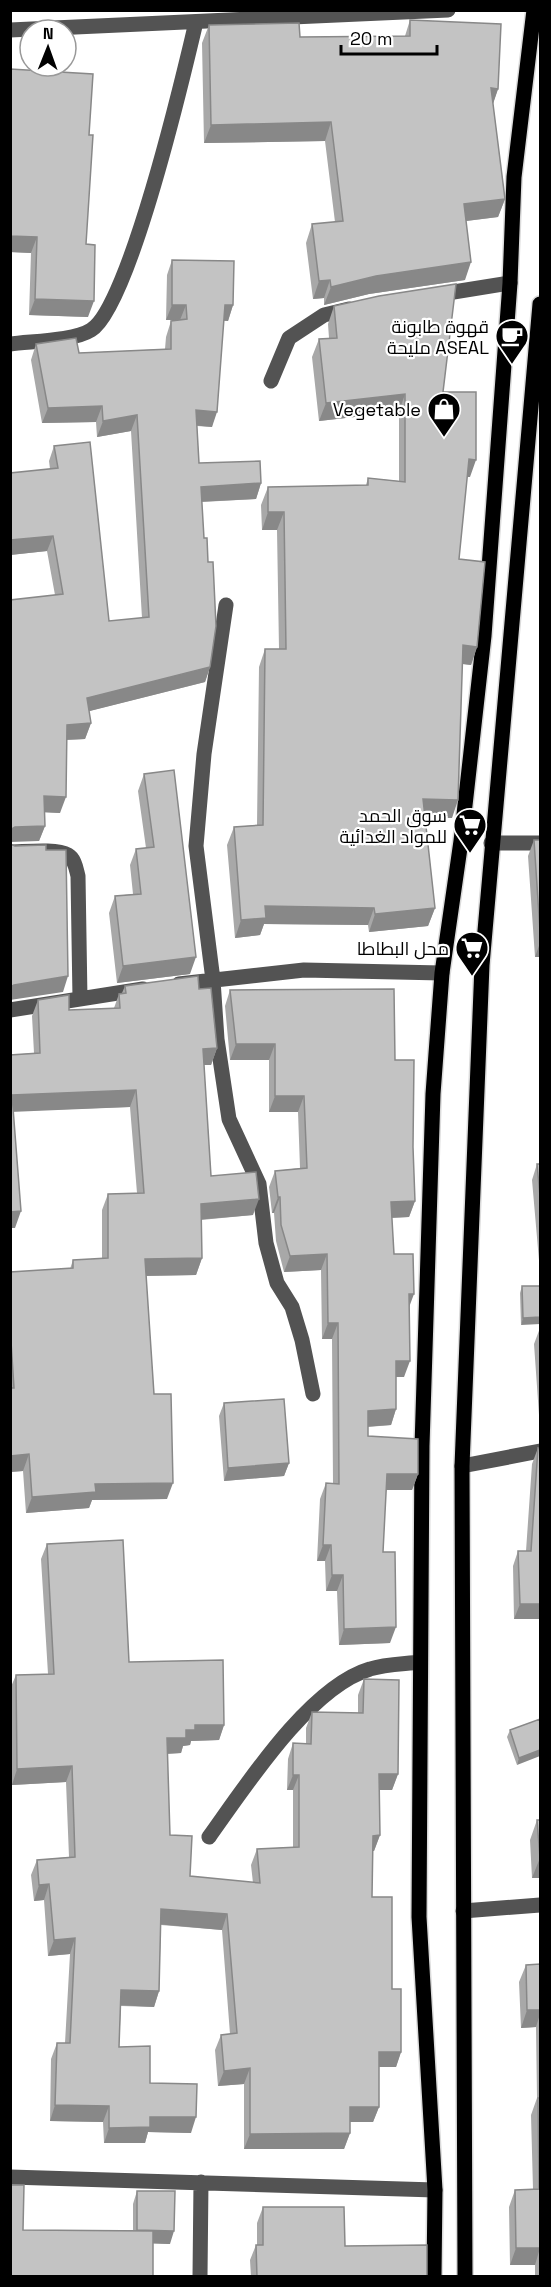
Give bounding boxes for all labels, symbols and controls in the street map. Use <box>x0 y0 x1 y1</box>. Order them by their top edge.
north arrow <box>18 18 78 78</box>
scale bar <box>341 18 437 56</box>
text: N <box>43 23 54 44</box>
text: 20 m <box>350 27 393 50</box>
place label: قهوة طابونة مليحة ASEAL <box>387 315 489 359</box>
cafe icon: قهوة طابونة مليحة ASEAL <box>494 318 530 365</box>
shop icon: Vegetable <box>426 391 462 438</box>
place label: Vegetable <box>333 398 421 421</box>
place label: سوق الحمد للمواد الغدائية <box>340 804 447 848</box>
supermarket icon: سوق الحمد للمواد الغدائية <box>452 807 488 854</box>
supermarket icon: محل البطاطا <box>454 930 490 977</box>
place label: محل البطاطا <box>357 937 449 960</box>

